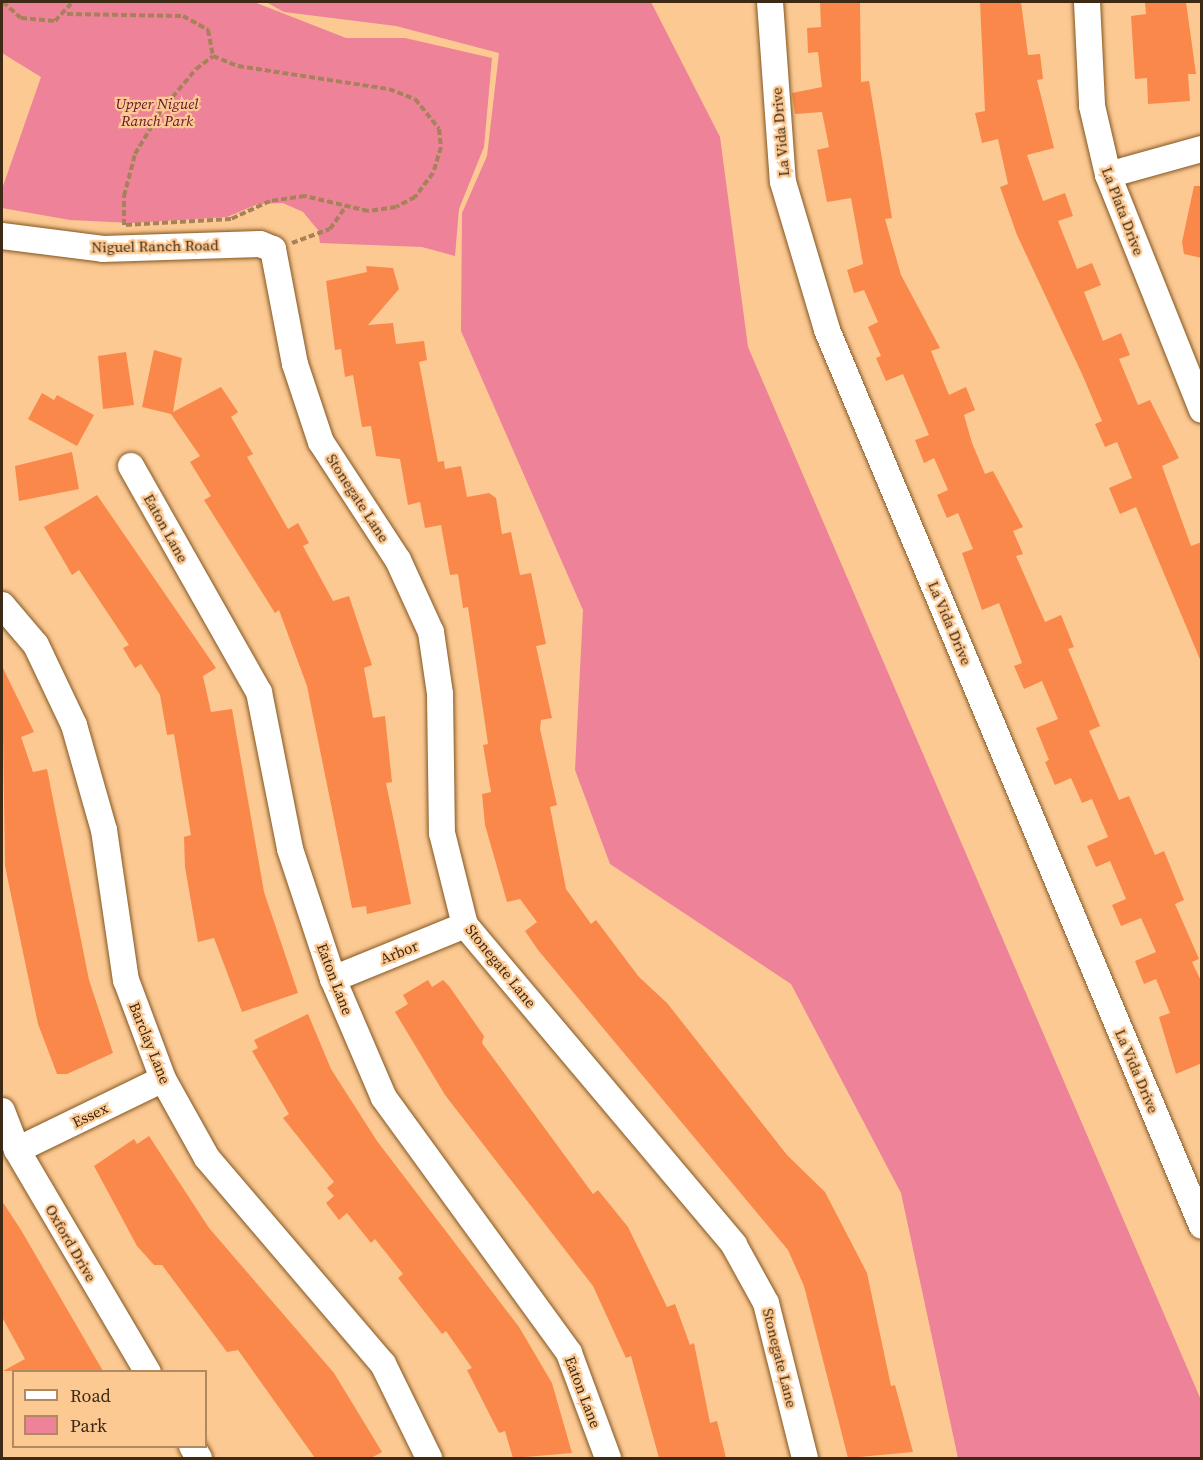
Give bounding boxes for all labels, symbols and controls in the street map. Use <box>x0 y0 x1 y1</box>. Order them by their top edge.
street label: La Vida Drive <box>767 86 793 178</box>
park label: Upper Niguel Ranch Park <box>116 94 198 129</box>
street label: La Plata Drive <box>1098 164 1148 258</box>
street label: Niguel Ranch Road <box>91 236 219 256</box>
street label: Stonegate Lane <box>323 450 393 546</box>
street label: Eaton Lane <box>140 491 192 565</box>
street label: La Vida Drive <box>924 578 976 668</box>
street label: Stonegate Lane <box>462 921 540 1011</box>
street label: Arbor <box>377 936 421 968</box>
street label: Eaton Lane <box>313 940 357 1018</box>
street label: Barclay Lane <box>125 999 175 1087</box>
street label: La Vida Drive <box>1111 1026 1163 1116</box>
street label: Essex <box>69 1099 111 1131</box>
street label: Oxford Drive <box>42 1201 100 1285</box>
street label: Stonegate Lane <box>759 1306 801 1410</box>
street label: Eaton Lane <box>561 1353 605 1431</box>
legend <box>12 1370 207 1448</box>
text: Road <box>70 1383 111 1408</box>
text: Park <box>70 1413 107 1438</box>

